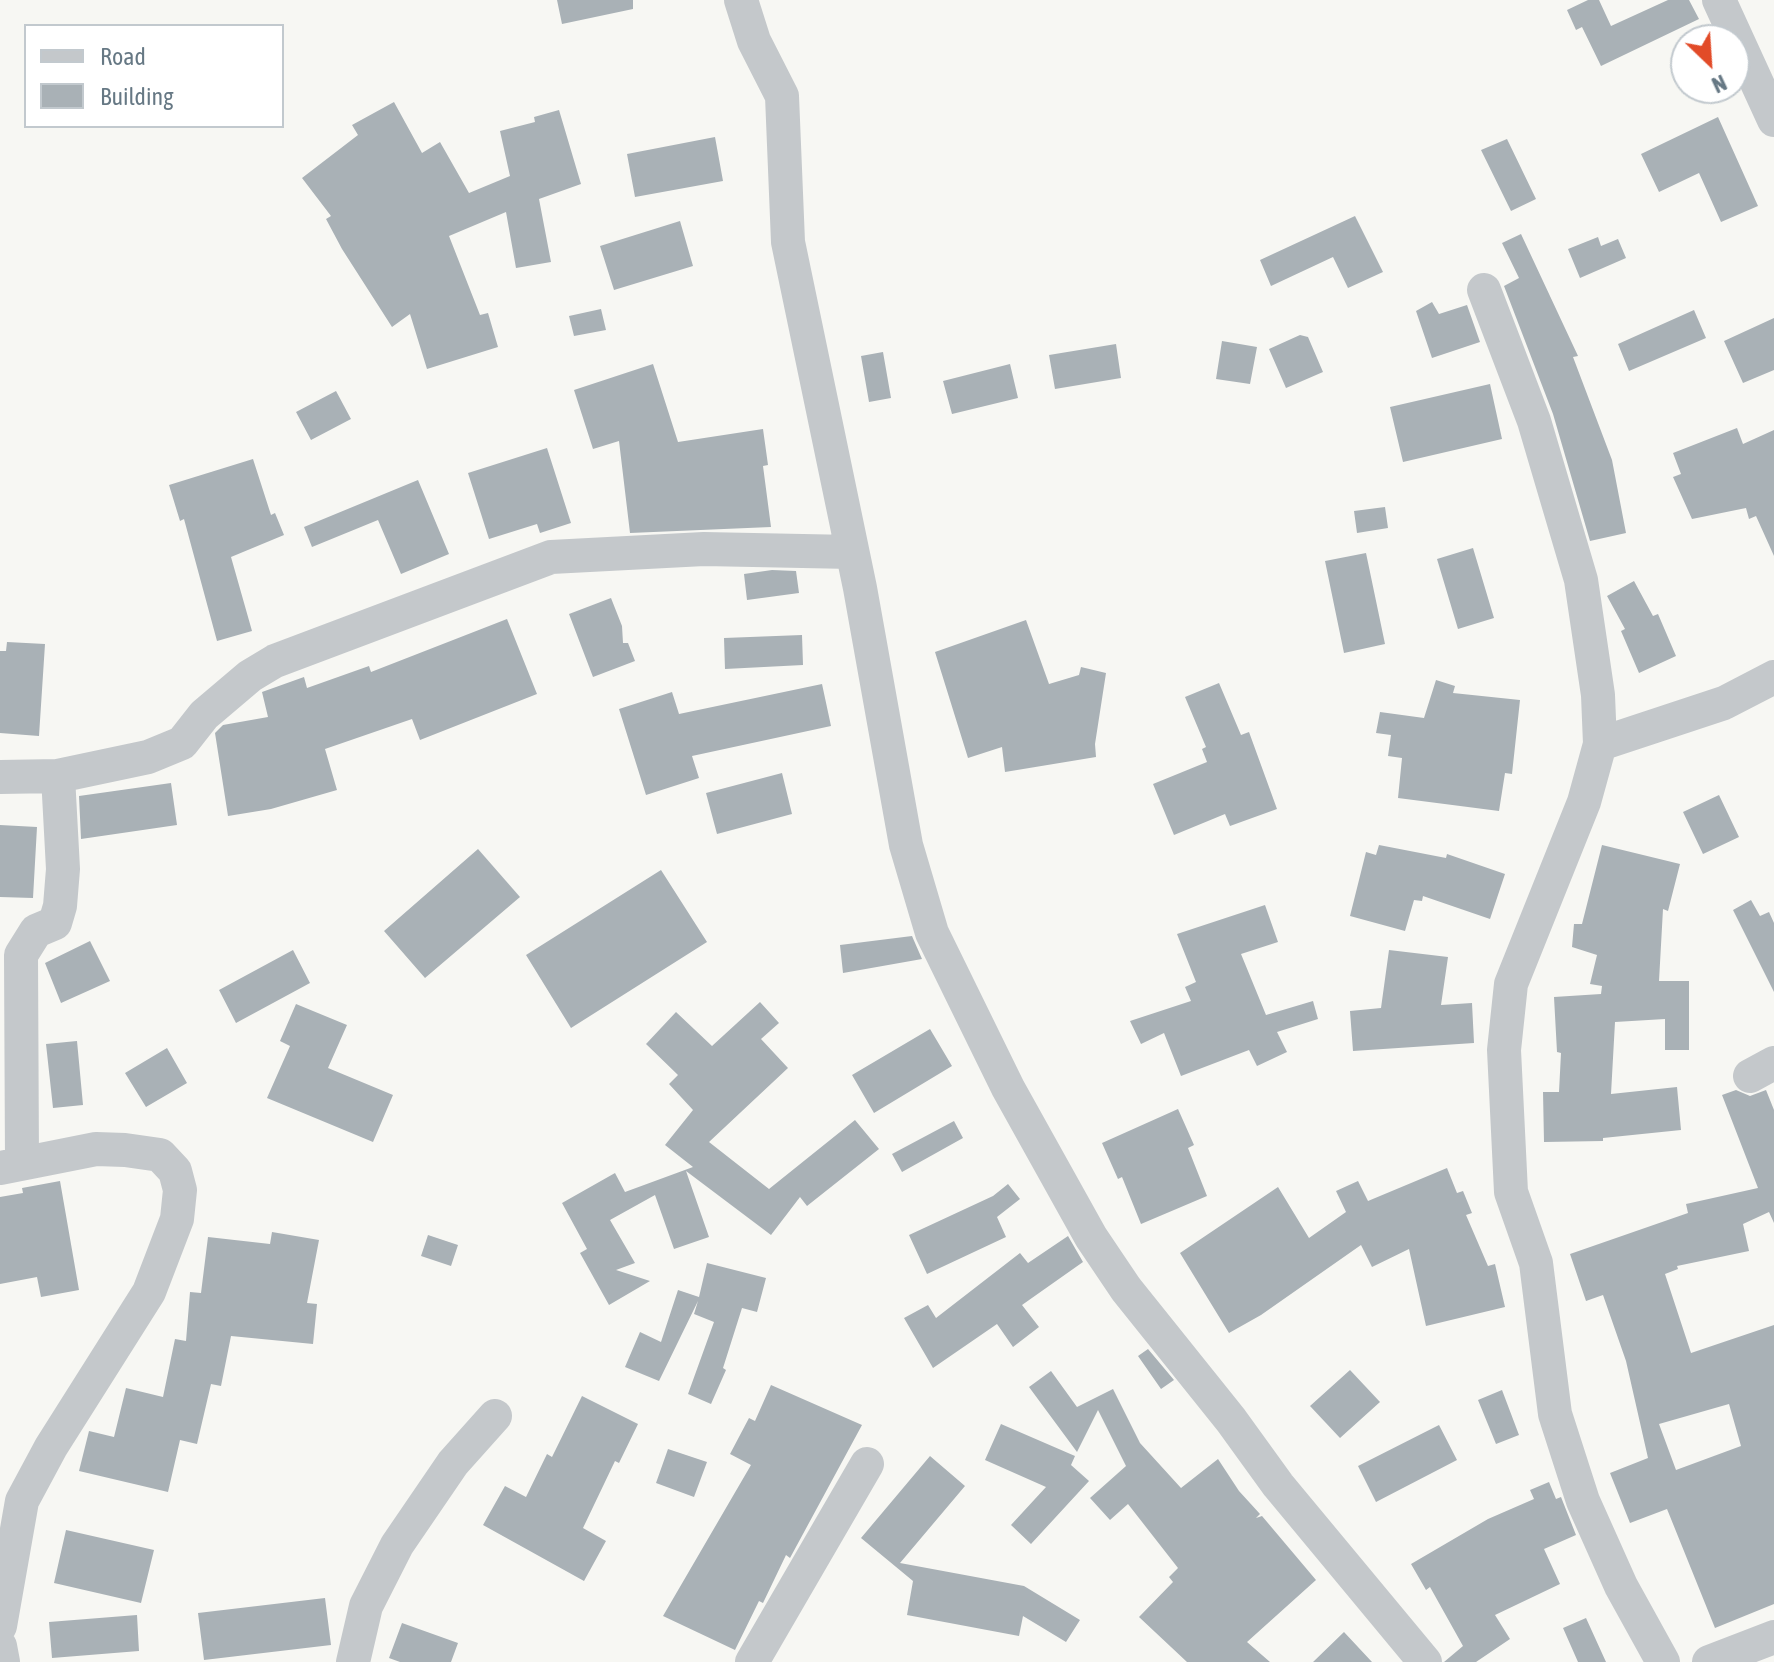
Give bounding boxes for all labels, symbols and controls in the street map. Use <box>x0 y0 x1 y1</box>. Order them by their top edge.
legend <box>24 24 284 128</box>
north arrow <box>1670 24 1750 104</box>
text: Road <box>100 43 146 70</box>
text: N <box>1708 69 1731 98</box>
text: Building <box>100 83 173 110</box>

